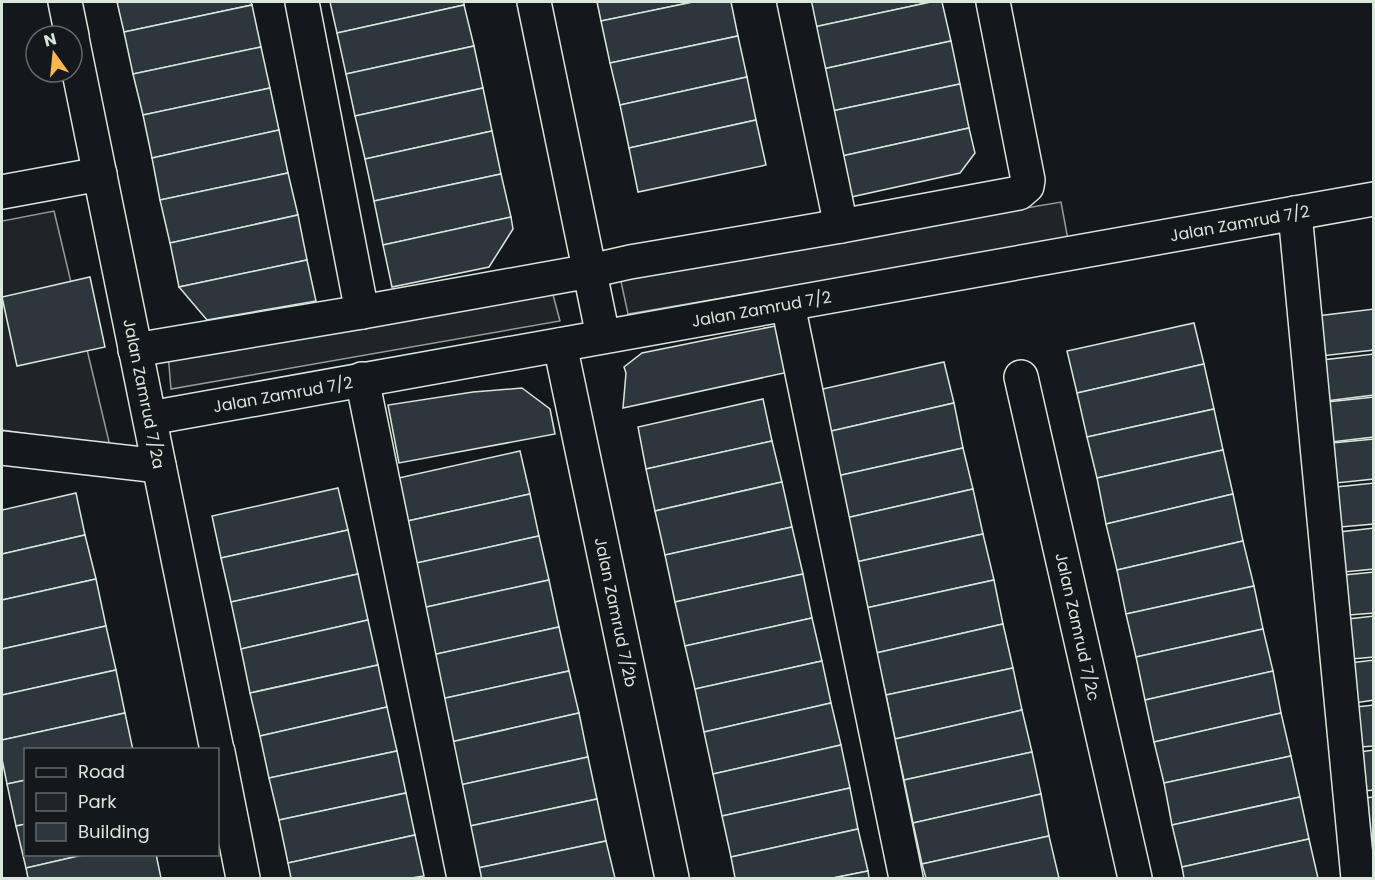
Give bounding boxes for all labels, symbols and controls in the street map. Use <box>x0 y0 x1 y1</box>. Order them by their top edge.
north arrow <box>24 24 84 84</box>
text: N <box>41 27 59 53</box>
street label: Jalan Zamrud 7/2 <box>1168 200 1311 247</box>
street label: Jalan Zamrud 7/2 <box>690 285 833 333</box>
street label: Jalan Zamrud 7/2a <box>117 317 170 471</box>
street label: Jalan Zamrud 7/2 <box>211 371 355 418</box>
street label: Jalan Zamrud 7/2b <box>589 535 643 689</box>
street label: Jalan Zamrud 7/2c <box>1049 550 1105 703</box>
legend <box>24 748 219 856</box>
text: Road <box>78 759 125 784</box>
text: Park <box>78 789 117 814</box>
text: Building <box>78 819 150 844</box>

